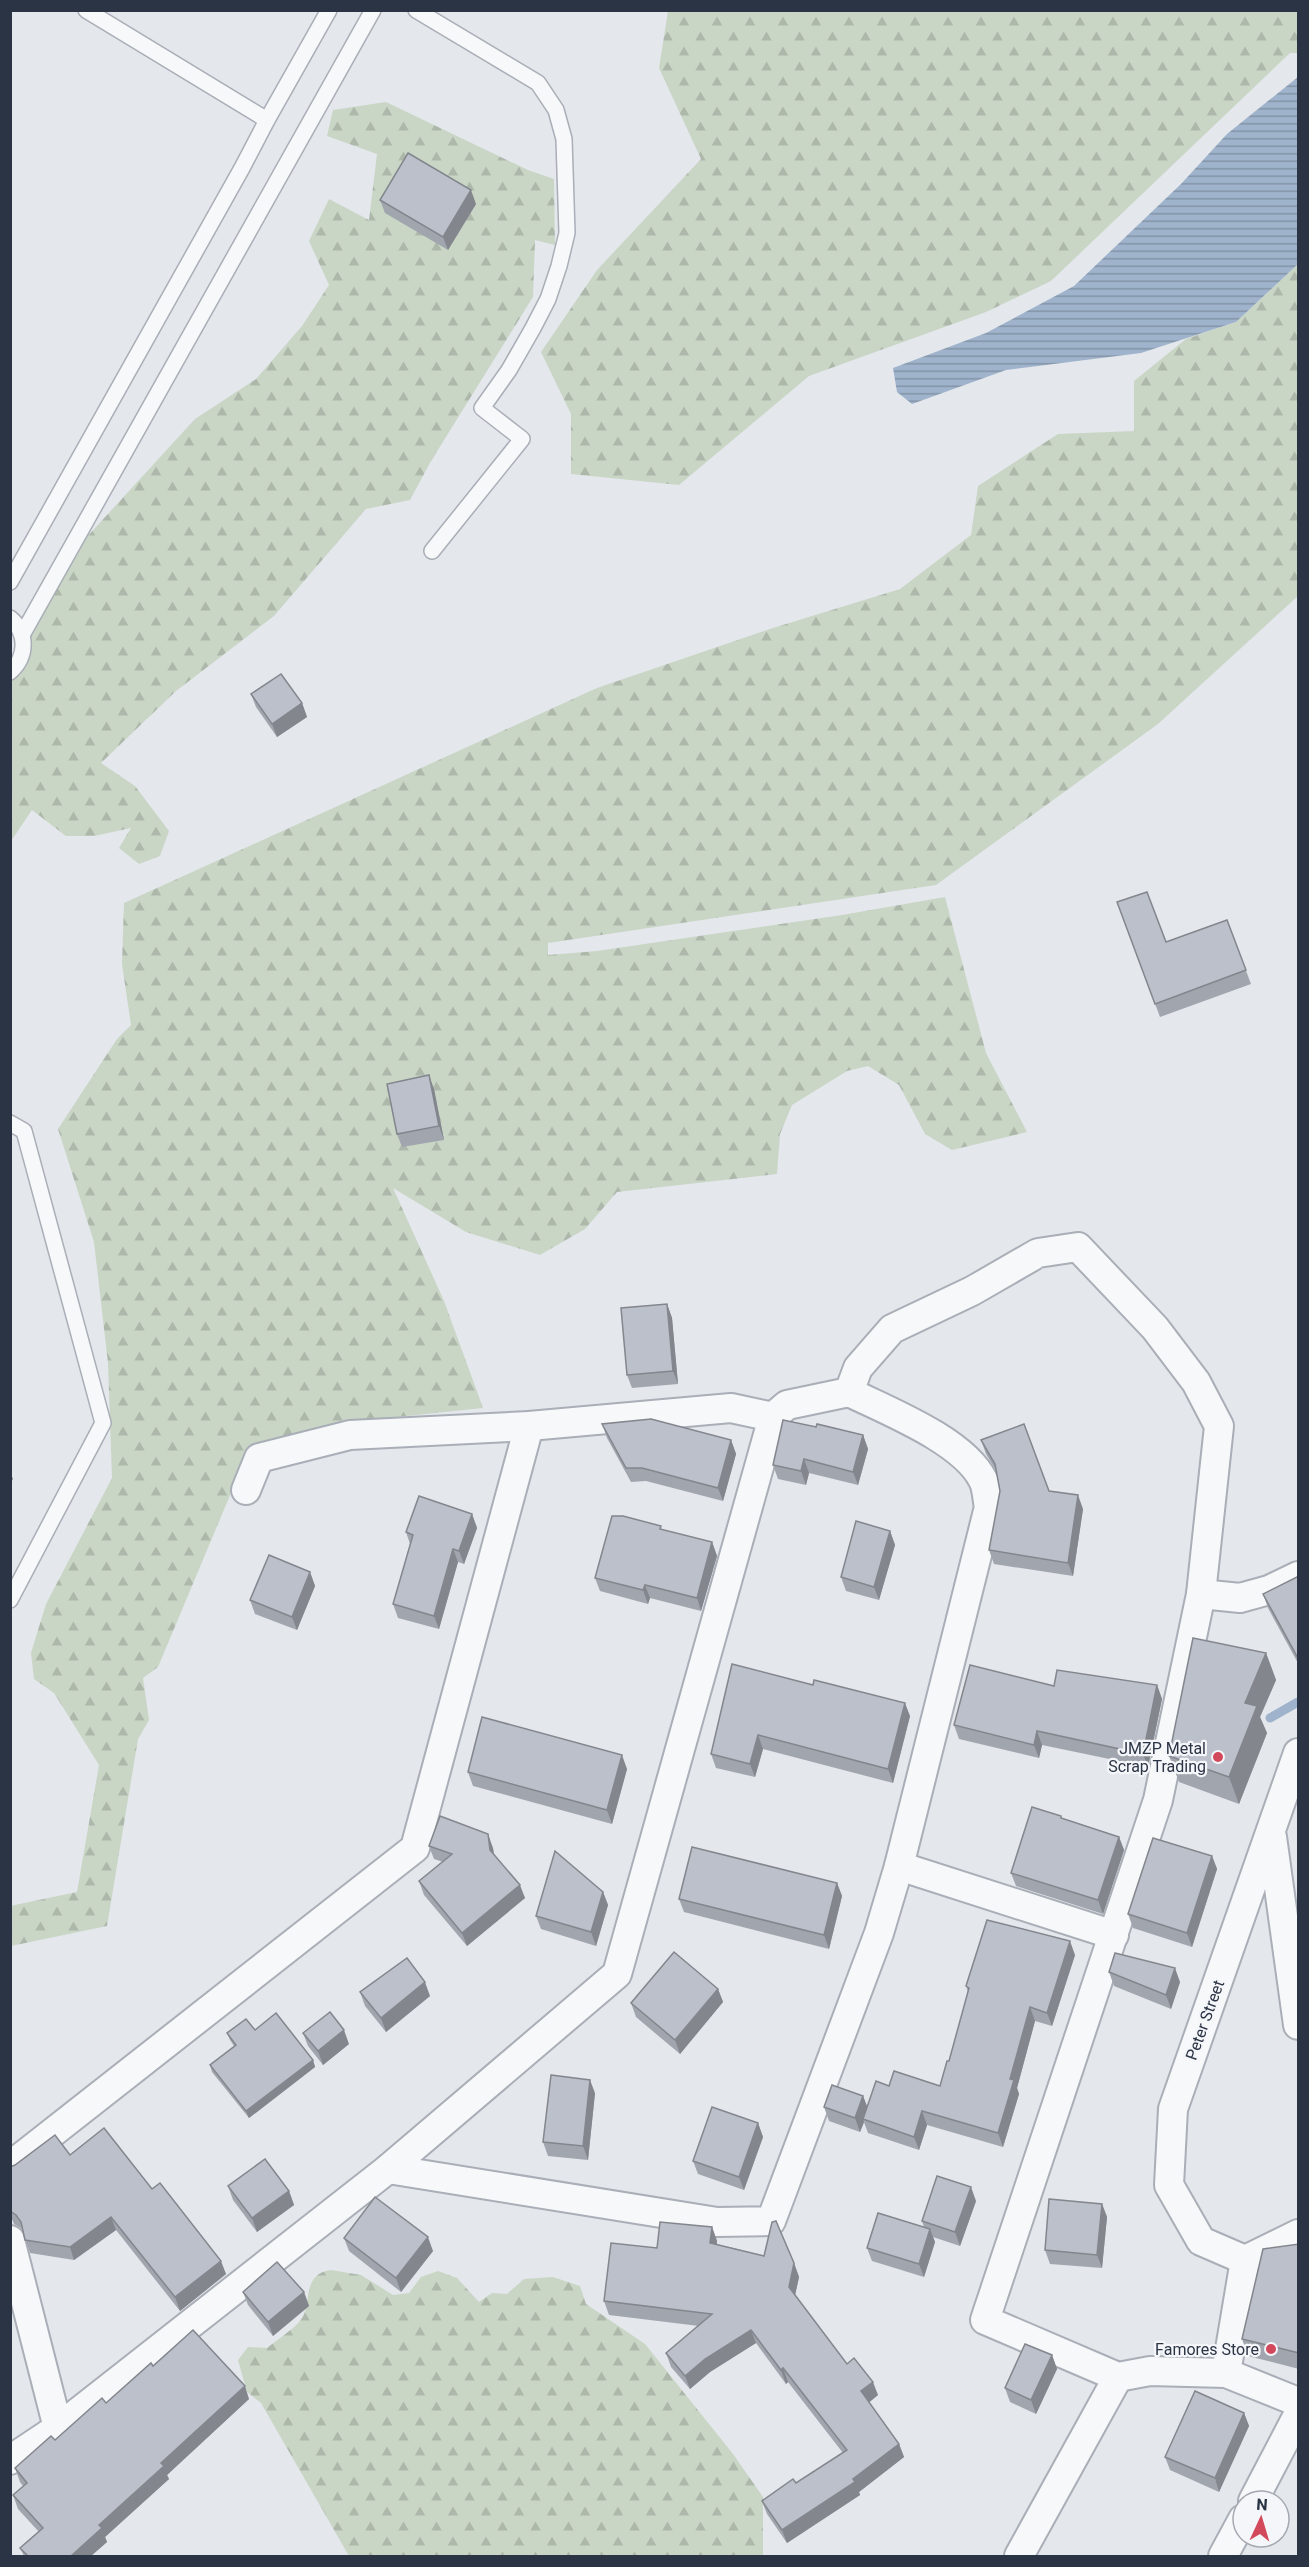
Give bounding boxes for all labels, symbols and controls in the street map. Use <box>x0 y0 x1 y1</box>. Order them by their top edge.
place label: JMZP Metal Scrap Trading <box>1108 1739 1206 1776</box>
marker: JMZP Metal Scrap Trading <box>1211 1750 1225 1764</box>
street label: Peter Street <box>1182 1977 1228 2063</box>
place label: Famores Store <box>1155 2340 1259 2359</box>
marker: Famores Store <box>1264 2342 1278 2356</box>
north arrow <box>1231 2489 1291 2549</box>
text: N <box>1256 2495 1268 2514</box>

